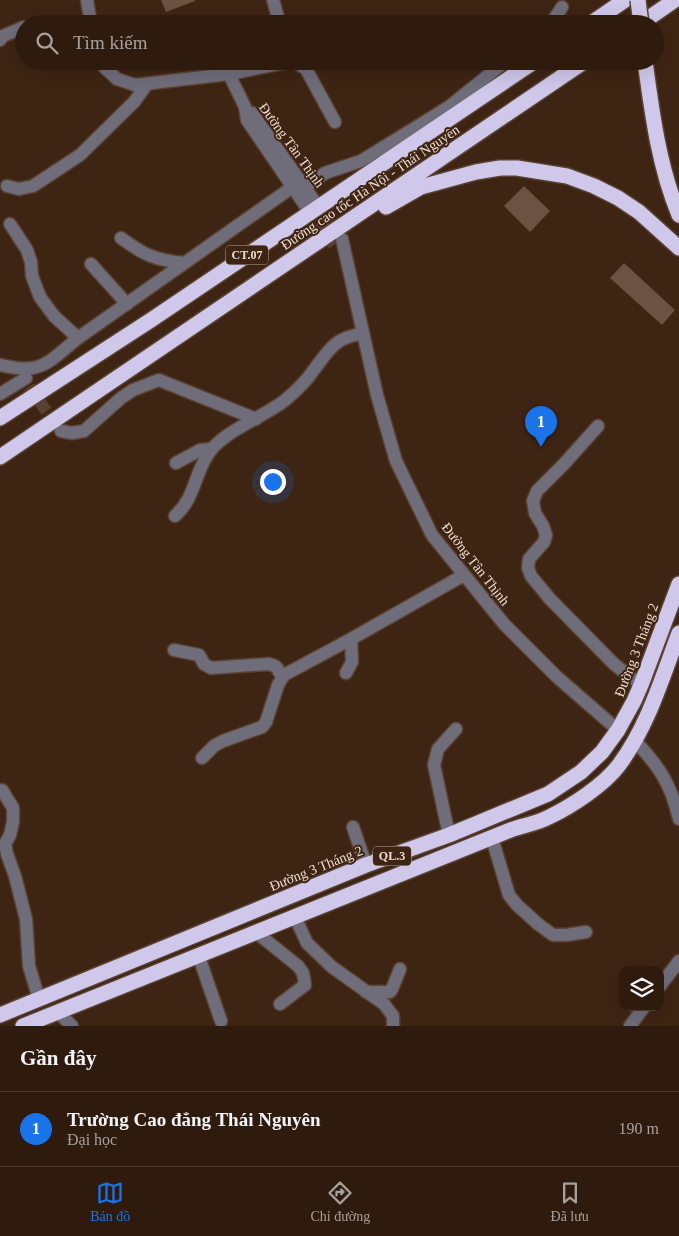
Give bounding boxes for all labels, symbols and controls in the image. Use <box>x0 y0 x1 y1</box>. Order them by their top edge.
search box <box>15 15 664 70</box>
icon: search <box>33 29 61 57</box>
text: Tìm kiếm <box>73 32 147 53</box>
street label: Đường Tân Thịnh <box>256 100 327 190</box>
street label: Đường cao tốc Hà Nội - Thái Nguyên <box>278 122 462 253</box>
road number: CT.07 <box>226 246 268 264</box>
pin: 1 <box>525 406 557 447</box>
your location <box>260 469 286 495</box>
street label: Đường Tân Thịnh <box>439 520 513 609</box>
street label: Đường 3 Tháng 2 <box>612 601 661 699</box>
street label: Đường 3 Tháng 2 <box>267 843 365 894</box>
road number: QL.3 <box>373 846 411 866</box>
map controls <box>619 966 664 1011</box>
button: layers <box>619 966 664 1011</box>
text: Gần đây <box>20 1046 96 1070</box>
text: Trường Cao đẳng Thái Nguyên <box>67 1109 321 1130</box>
text: 1 <box>32 1120 40 1137</box>
text: 190 m <box>619 1120 659 1137</box>
text: Đại học <box>67 1131 117 1148</box>
tab: Bản đồ <box>90 1179 130 1225</box>
tab: Chỉ đường <box>311 1179 370 1225</box>
tab: Đã lưu <box>551 1179 589 1225</box>

